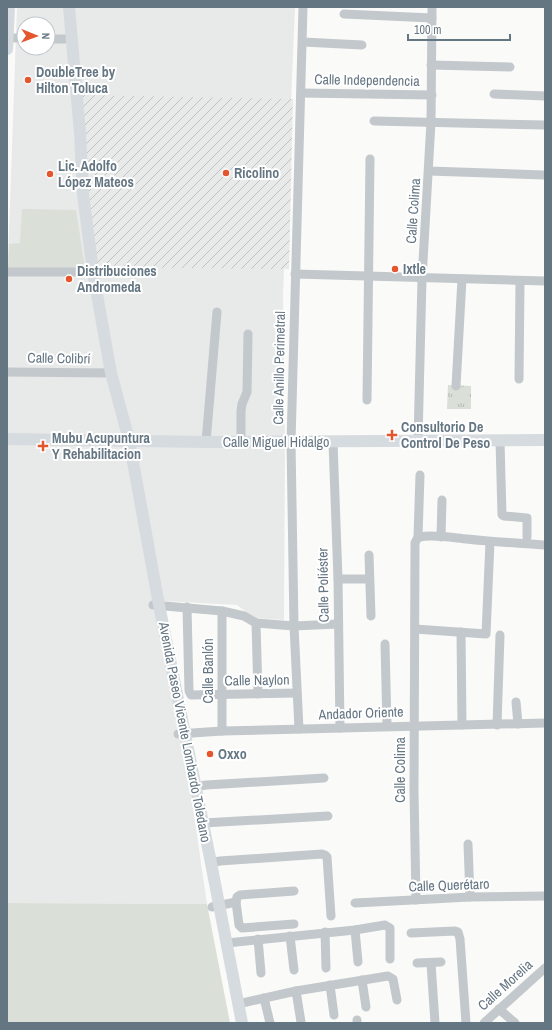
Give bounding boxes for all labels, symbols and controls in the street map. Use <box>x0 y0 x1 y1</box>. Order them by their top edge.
north arrow <box>16 16 56 56</box>
scale bar <box>408 16 510 42</box>
text: 100 m <box>414 22 441 38</box>
text: N <box>39 33 53 40</box>
place label: DoubleTree by Hilton Toluca <box>36 63 116 97</box>
street label: Calle Independencia <box>314 70 420 90</box>
marker: DoubleTree by Hilton Toluca <box>23 75 33 85</box>
place label: Lic. Adolfo López Mateos <box>58 157 134 191</box>
place label: Ricolino <box>234 164 279 182</box>
marker: Ricolino <box>221 168 231 178</box>
marker: Lic. Adolfo López Mateos <box>45 169 55 179</box>
street label: Calle Colima <box>402 177 424 244</box>
place label: Ixtle <box>403 260 426 278</box>
place label: Distribuciones Andromeda <box>77 262 157 296</box>
marker: Ixtle <box>390 264 400 274</box>
marker: Distribuciones Andromeda <box>64 274 74 284</box>
street label: Calle Anillo Perimetral <box>269 311 289 425</box>
street label: Calle Colibrí <box>27 348 92 368</box>
place label: Consultorio De Control De Peso <box>401 418 490 452</box>
place label: Mubu Acupuntura Y Rehabilitacion <box>52 429 150 463</box>
marker: Consultorio De Control De Peso <box>386 429 398 441</box>
street label: Calle Miguel Hidalgo <box>223 433 329 451</box>
marker: Mubu Acupuntura Y Rehabilitacion <box>37 440 49 452</box>
street label: Calle Poliéster <box>313 547 333 622</box>
street label: Avenida Paseo Vicente Lombardo Toledano <box>155 619 215 844</box>
street label: Calle Banlón <box>199 638 217 704</box>
street label: Calle Naylon <box>224 670 290 690</box>
street label: Andador Oriente <box>317 703 404 724</box>
street label: Calle Colima <box>391 737 409 803</box>
place label: Oxxo <box>218 745 247 763</box>
marker: Oxxo <box>205 749 215 759</box>
street label: Calle Querétaro <box>408 875 490 895</box>
street label: Calle Morelia <box>474 955 537 1014</box>

